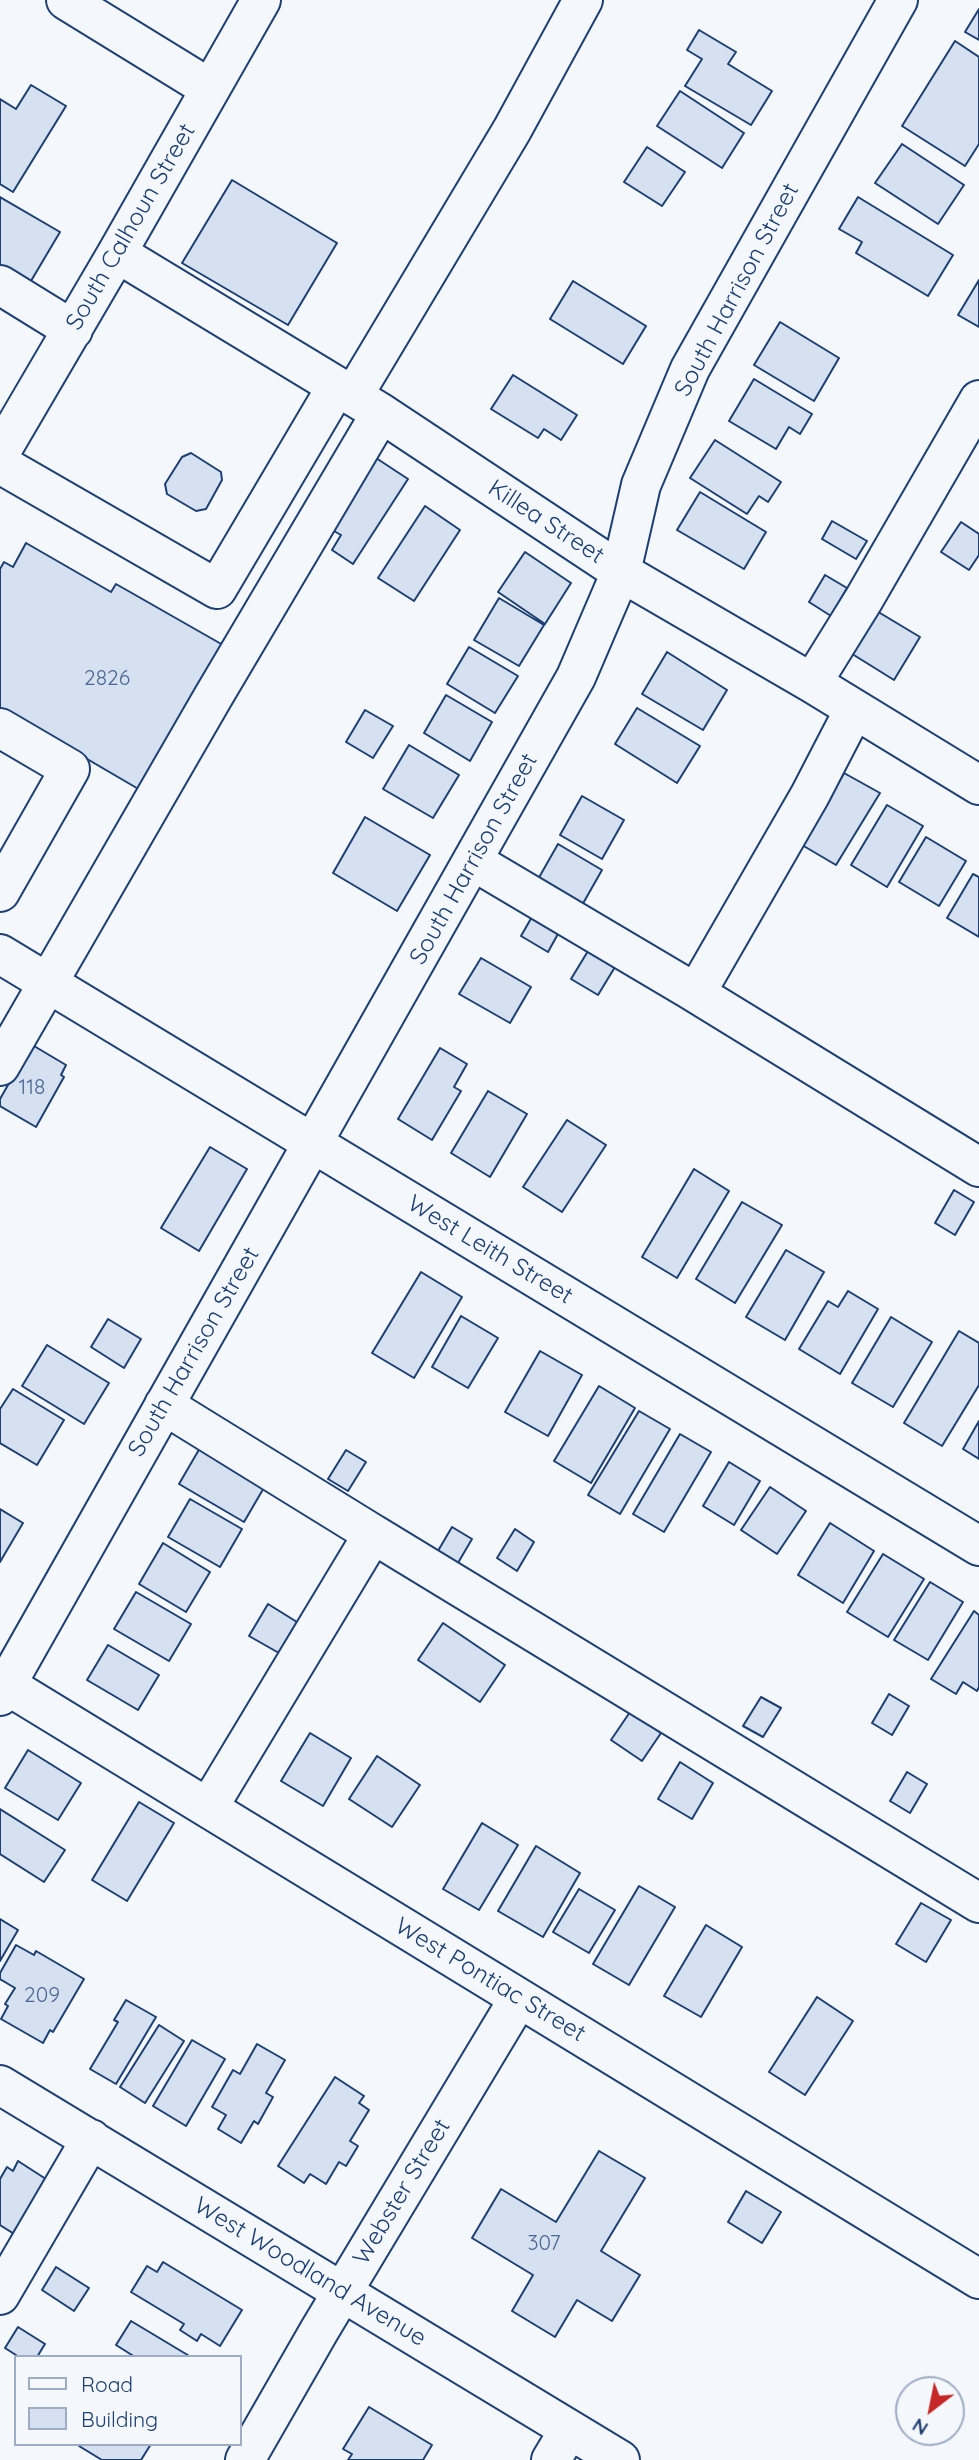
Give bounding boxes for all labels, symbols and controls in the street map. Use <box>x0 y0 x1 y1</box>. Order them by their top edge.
street label: South Calhoun Street <box>60 119 202 335</box>
street label: South Harrison Street <box>669 179 805 401</box>
street label: Killea Street <box>483 474 609 570</box>
house number: 2826 <box>84 666 130 692</box>
street label: South Harrison Street <box>404 748 544 970</box>
house number: 118 <box>19 1075 45 1101</box>
street label: West Leith Street <box>402 1189 578 1311</box>
street label: South Harrison Street <box>122 1242 266 1462</box>
street label: West Pontiac Street <box>390 1912 590 2048</box>
house number: 209 <box>24 1983 60 2009</box>
street label: Webster Street <box>347 2114 457 2270</box>
street label: West Woodland Avenue <box>189 2191 431 2353</box>
house number: 307 <box>527 2231 561 2257</box>
legend <box>14 2355 242 2446</box>
text: Road <box>81 2371 133 2397</box>
north arrow <box>895 2376 965 2446</box>
text: Building <box>81 2406 158 2432</box>
text: N <box>908 2413 932 2441</box>

